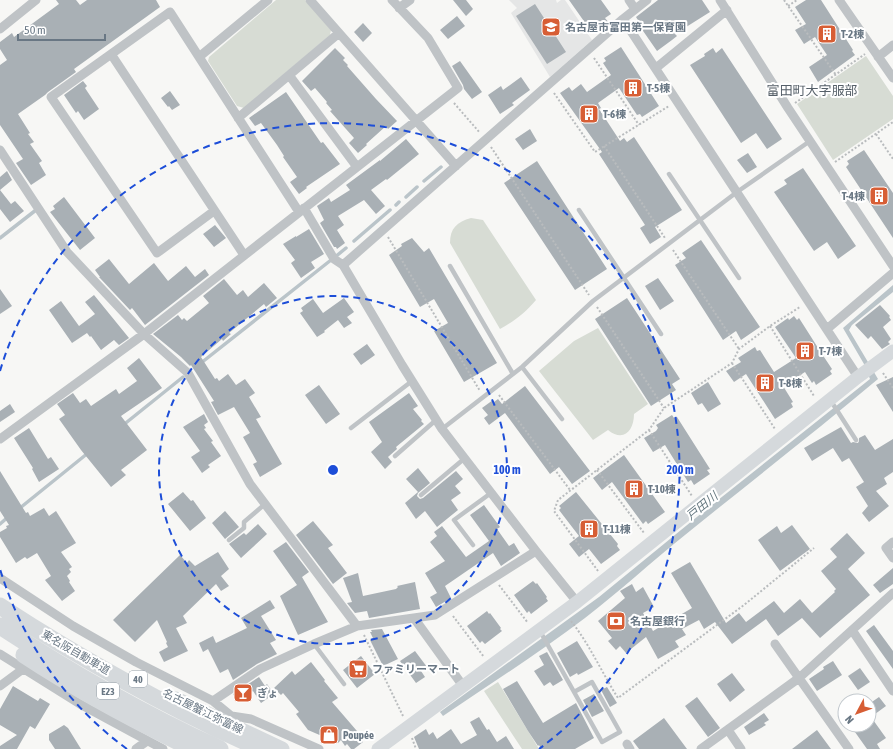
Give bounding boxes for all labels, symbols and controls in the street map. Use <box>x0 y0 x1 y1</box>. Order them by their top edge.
scale bar <box>18 16 105 42</box>
school or university icon: 名古屋市富田第一保育園 <box>540 16 562 38</box>
place label: 名古屋市富田第一保育園 <box>565 21 686 33</box>
text: 50 m <box>24 23 46 37</box>
building icon: T-2棟 <box>816 23 838 45</box>
place label: T-2棟 <box>841 28 864 40</box>
building icon: T-5棟 <box>622 77 644 99</box>
place label: T-5棟 <box>647 82 670 94</box>
district label: 富田町大字服部 <box>766 83 858 98</box>
building icon: T-6棟 <box>578 103 600 125</box>
place label: T-6棟 <box>603 108 626 120</box>
building icon: T-4棟 <box>868 185 890 207</box>
place label: T-4棟 <box>842 190 865 202</box>
building icon: T-7棟 <box>794 340 816 362</box>
place label: T-7棟 <box>819 345 842 357</box>
building icon: T-8棟 <box>754 372 776 394</box>
place label: T-8棟 <box>779 377 802 389</box>
centre of rings <box>326 463 340 477</box>
text: 100 m <box>493 463 521 477</box>
text: 200 m <box>666 463 694 477</box>
building icon: T-10棟 <box>623 478 645 500</box>
place label: T-10棟 <box>648 483 676 495</box>
water label: 戸田川 <box>684 488 722 523</box>
building icon: T-11棟 <box>578 518 600 540</box>
place label: T-11棟 <box>603 523 631 535</box>
bank icon: 名古屋銀行 <box>605 610 627 632</box>
place label: 名古屋銀行 <box>630 615 685 627</box>
street label: 東名阪自動車道 <box>40 628 112 676</box>
supermarket icon: ファミリーマート <box>347 658 369 680</box>
place label: ファミリーマート <box>372 663 460 675</box>
road number: 40 <box>129 671 147 687</box>
bar icon: ぎょ <box>232 682 254 704</box>
road number: E23 <box>97 683 119 699</box>
street label: 名古屋蟹江弥富線 <box>161 686 245 736</box>
place label: ぎょ <box>257 687 278 699</box>
north arrow <box>837 693 877 733</box>
text: N <box>843 713 856 726</box>
shop icon: Poupée <box>318 724 340 746</box>
place label: Poupée <box>343 729 374 741</box>

